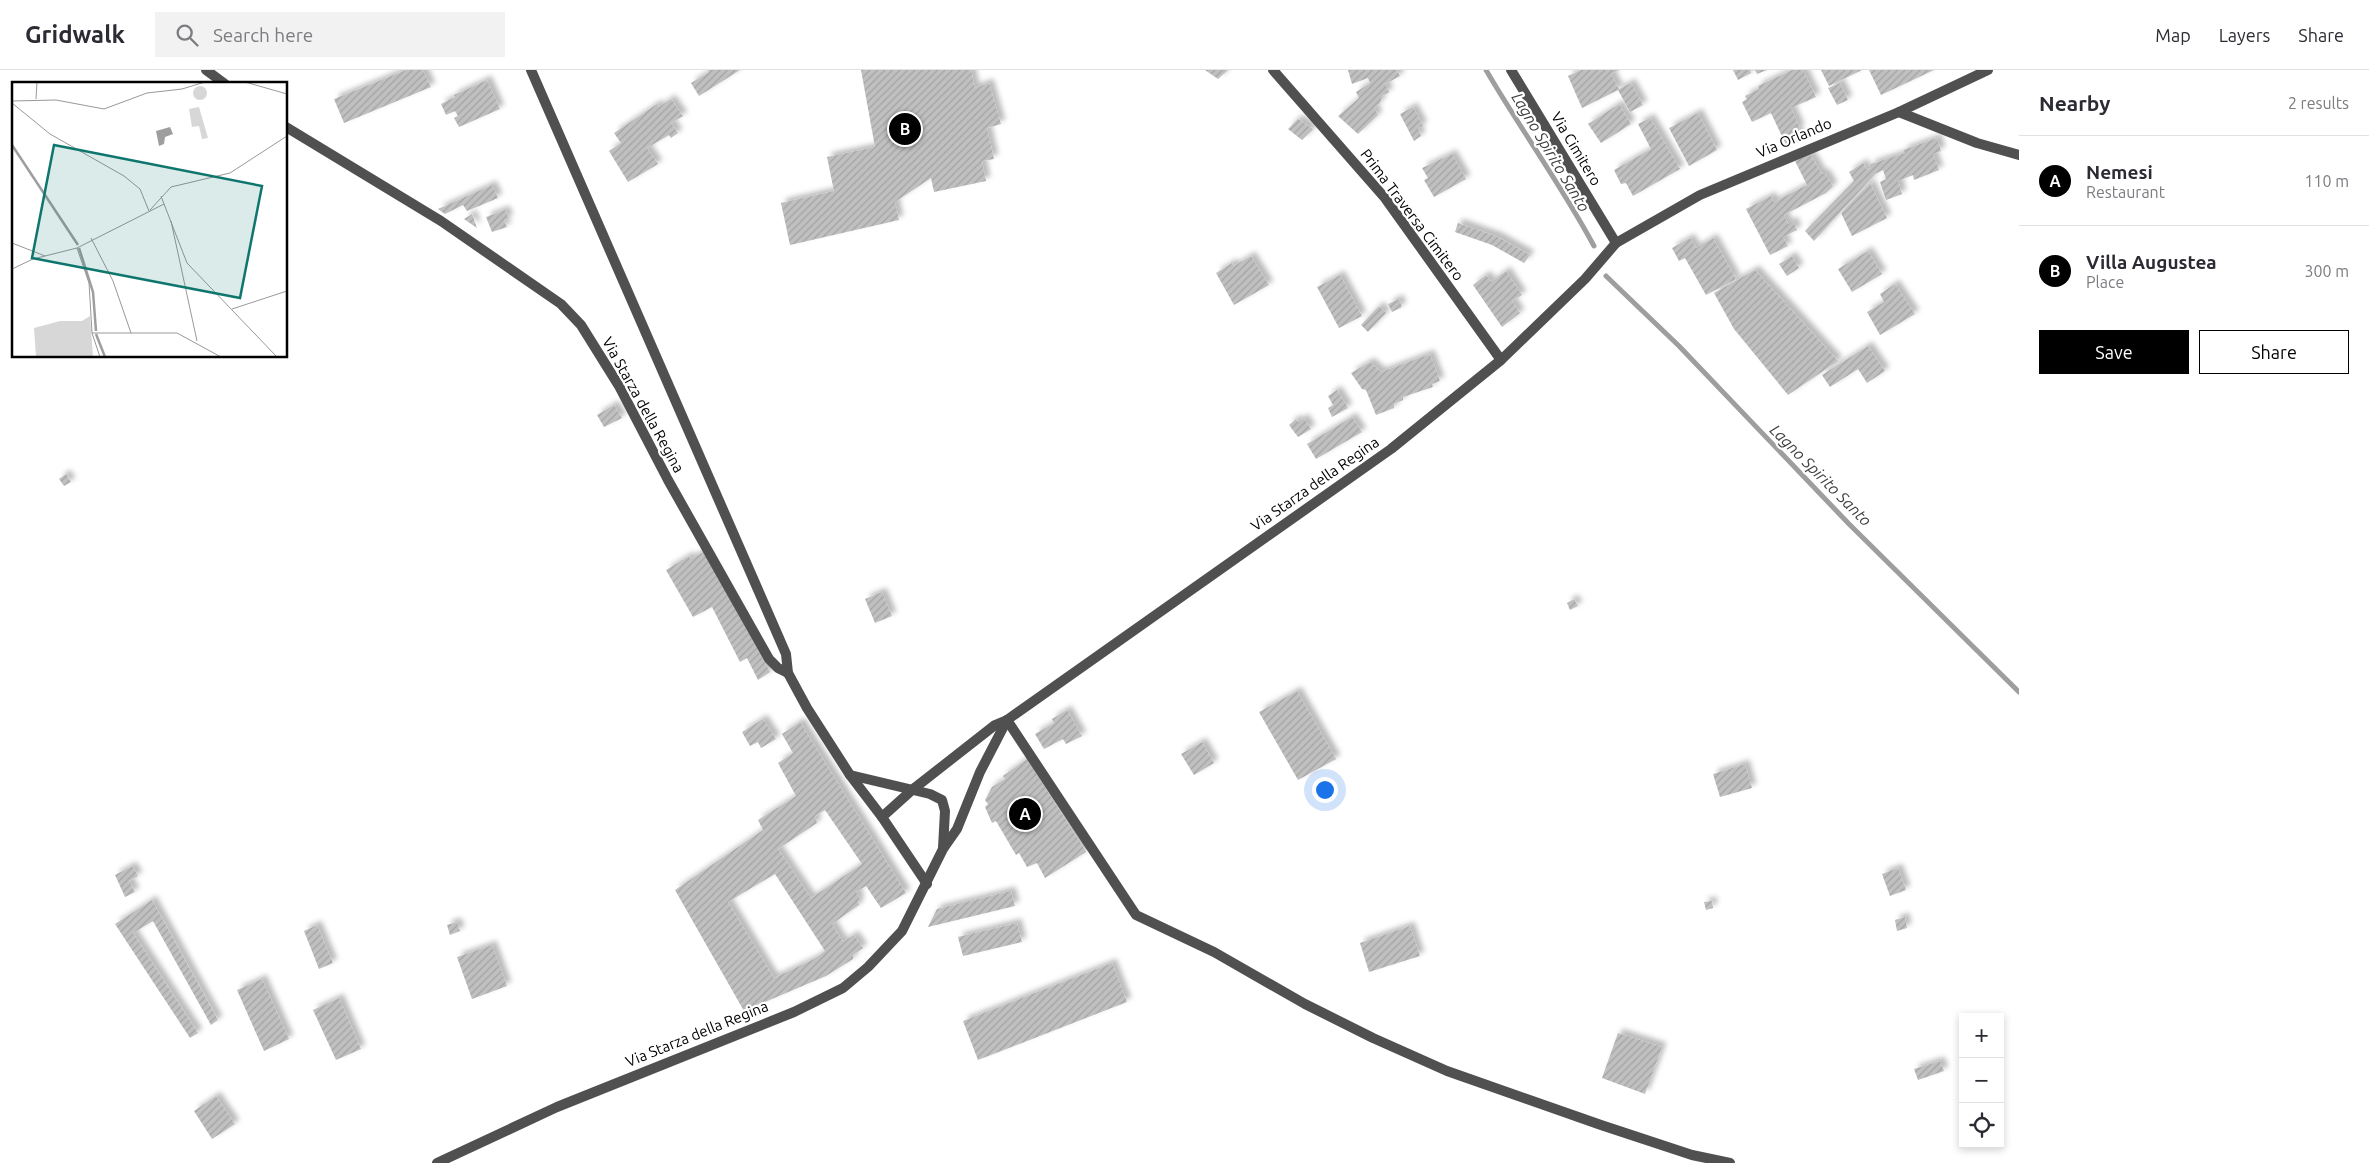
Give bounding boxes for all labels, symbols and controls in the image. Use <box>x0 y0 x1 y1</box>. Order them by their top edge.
search box <box>155 12 505 57</box>
text: Gridwalk <box>25 21 125 48</box>
icon: search <box>173 21 201 49</box>
text: Search here <box>213 24 313 46</box>
text: Map <box>2155 25 2191 45</box>
text: Layers <box>2219 25 2270 45</box>
text: Share <box>2298 25 2344 45</box>
inset map <box>12 82 288 358</box>
water label: Lagno Spirito Santo <box>1508 89 1594 215</box>
text: Nearby <box>2039 91 2110 115</box>
text: 2 results <box>2288 94 2349 112</box>
street label: Via Cimitero <box>1548 109 1605 189</box>
pin: B <box>889 110 921 148</box>
street label: Via Orlando <box>1754 114 1834 161</box>
street label: Prima Traversa Cimitero <box>1357 145 1467 284</box>
text: Nemesi <box>2086 161 2153 183</box>
text: A <box>2049 172 2061 190</box>
text: 110 m <box>2304 172 2349 190</box>
text: Restaurant <box>2086 183 2165 201</box>
text: Villa Augustea <box>2086 251 2217 273</box>
text: B <box>2050 262 2060 280</box>
text: 300 m <box>2304 262 2349 280</box>
text: Place <box>2086 273 2124 291</box>
button: Save <box>2039 330 2189 374</box>
button: Share <box>2199 330 2349 374</box>
street label: Via Starza della Regina <box>599 334 688 475</box>
water label: Lagno Spirito Santo <box>1767 421 1876 530</box>
street label: Via Starza della Regina <box>1248 433 1382 534</box>
your location <box>1312 777 1338 803</box>
pin: A <box>1009 795 1041 833</box>
street label: Via Starza della Regina <box>623 997 771 1070</box>
map controls <box>1959 1013 2004 1148</box>
button: + <box>1959 1013 2004 1058</box>
button: − <box>1959 1058 2004 1103</box>
button: locate <box>1959 1103 2004 1148</box>

